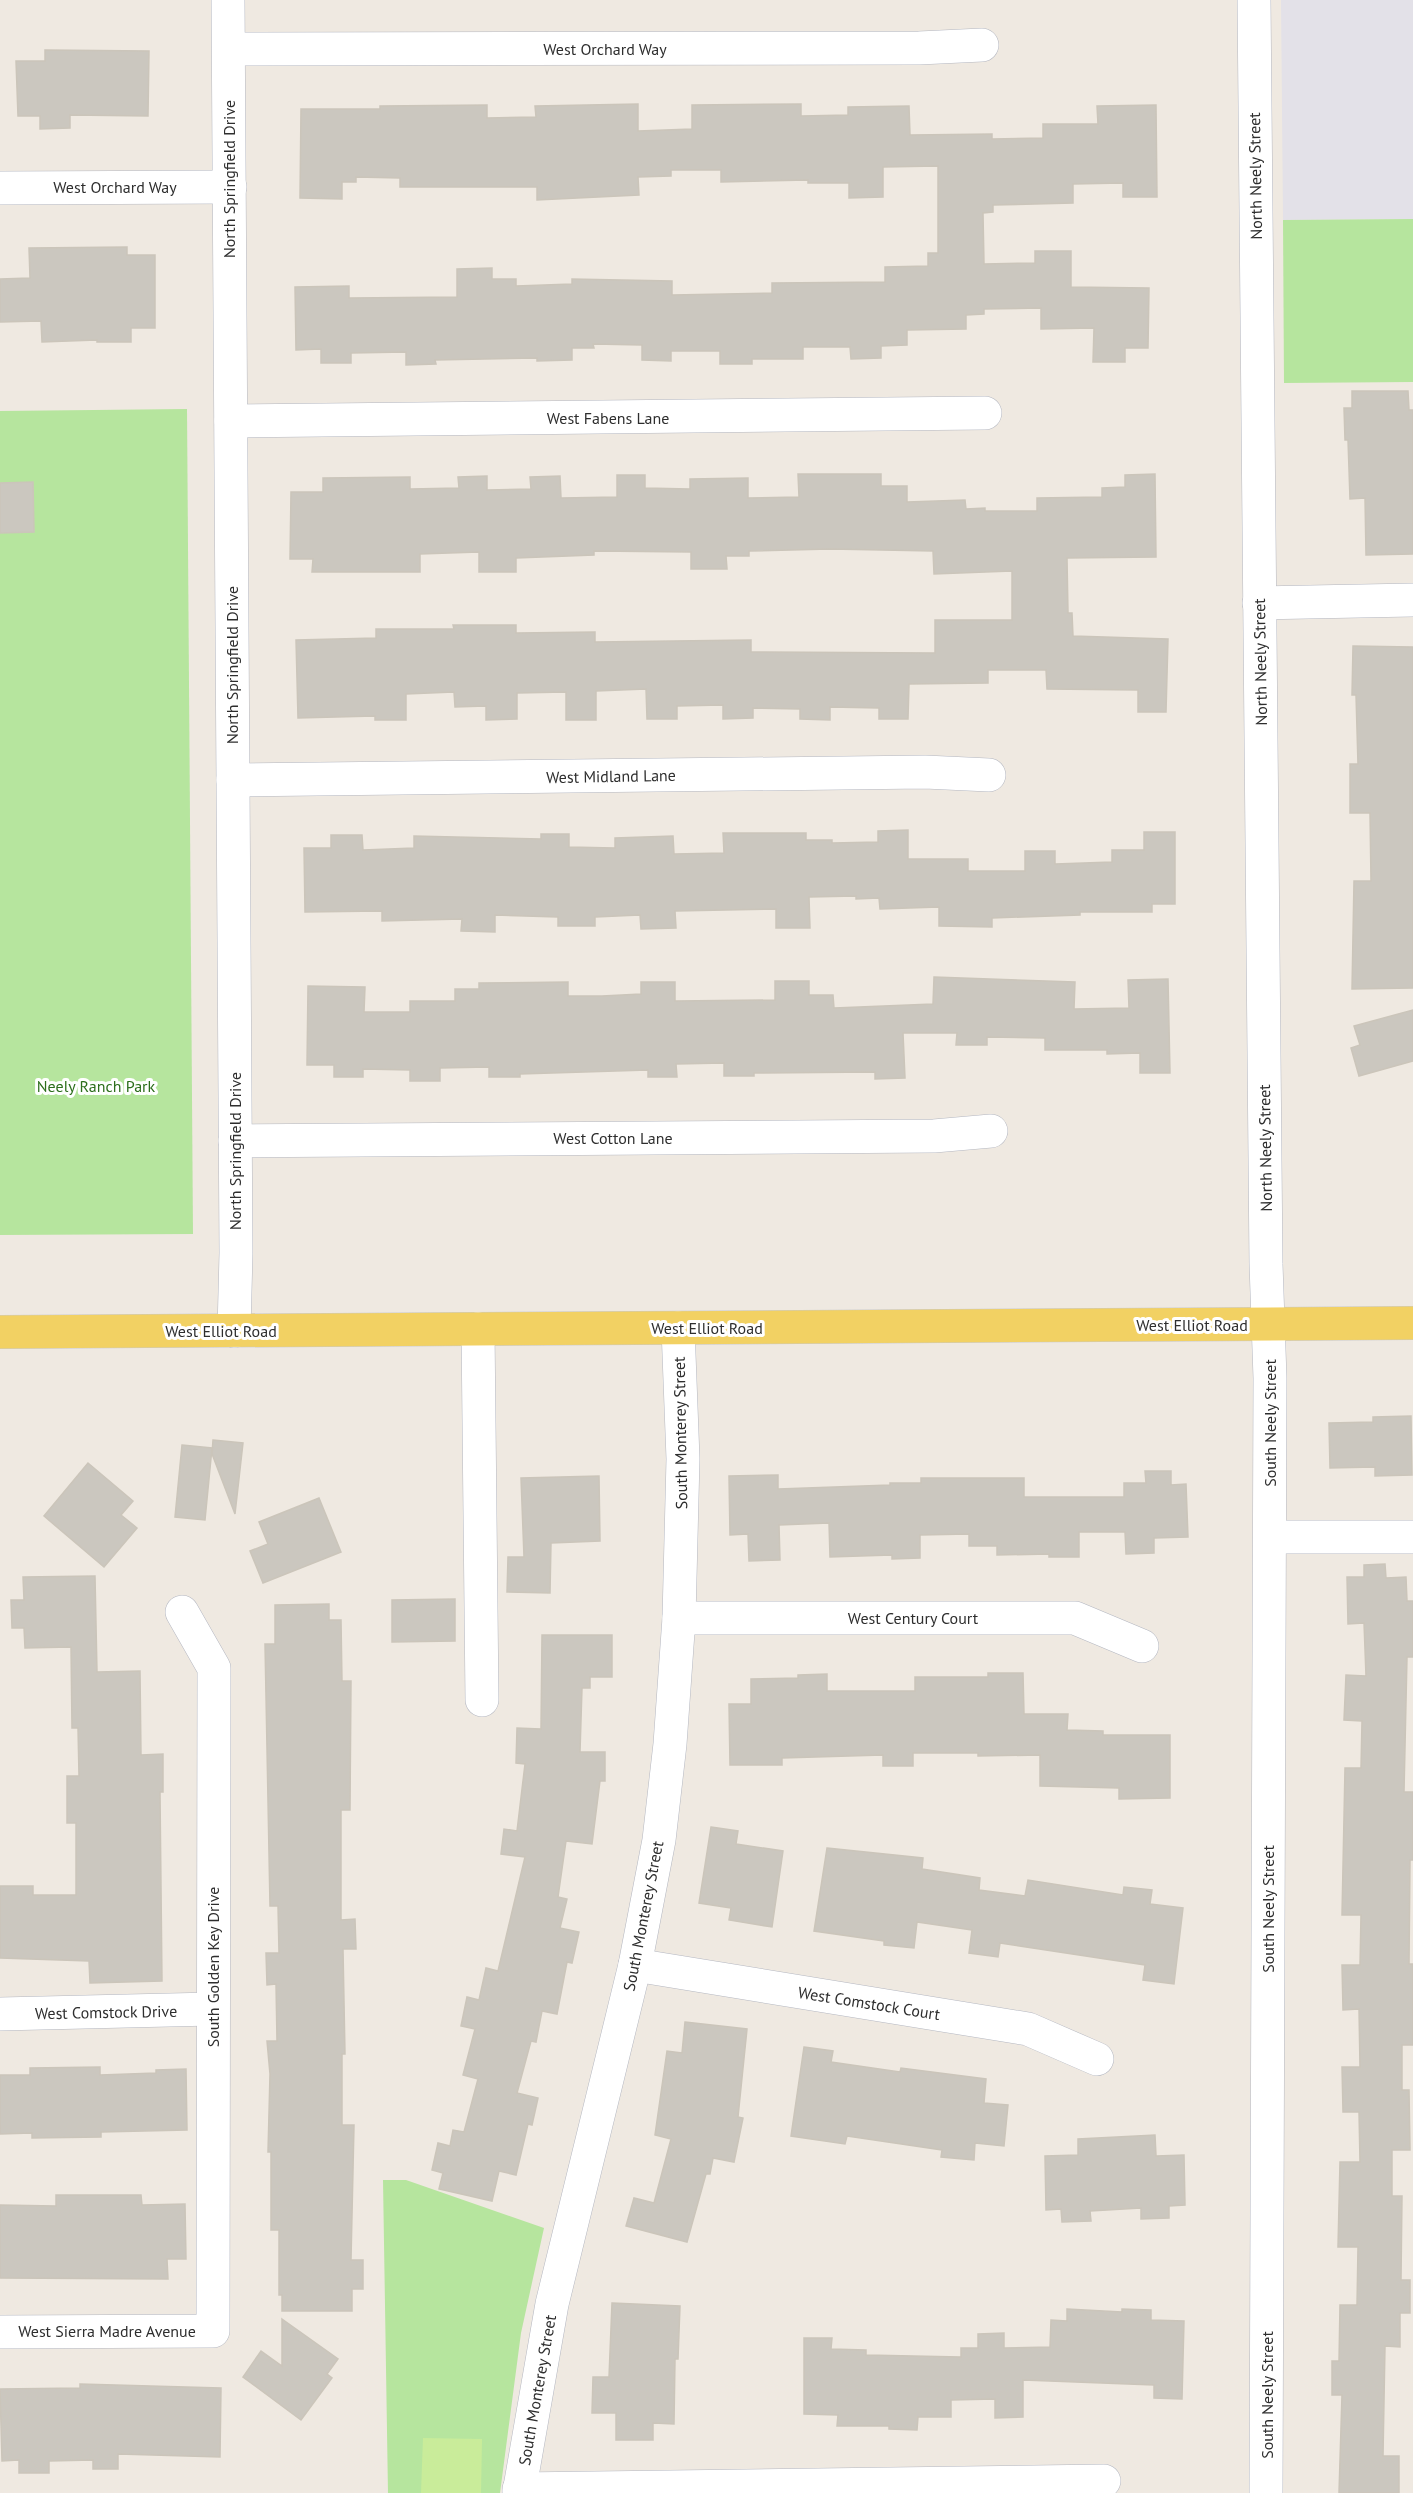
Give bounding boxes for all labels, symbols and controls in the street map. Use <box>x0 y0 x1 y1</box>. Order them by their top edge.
street label: West Orchard Way <box>543 39 667 59</box>
street label: North Springfield Drive <box>219 100 239 258</box>
street label: North Neely Street <box>1244 112 1266 240</box>
street label: West Orchard Way <box>53 177 177 197</box>
street label: West Fabens Lane <box>547 408 669 428</box>
street label: North Springfield Drive <box>222 586 242 744</box>
street label: North Neely Street <box>1249 598 1271 726</box>
street label: West Midland Lane <box>546 765 676 787</box>
street label: North Springfield Drive <box>225 1072 245 1230</box>
park label: Neely Ranch Park <box>37 1076 156 1096</box>
street label: North Neely Street <box>1254 1084 1276 1212</box>
street label: West Cotton Lane <box>553 1128 673 1148</box>
street label: West Elliot Road <box>1136 1315 1248 1335</box>
street label: West Elliot Road <box>651 1318 763 1338</box>
street label: West Elliot Road <box>165 1321 277 1341</box>
street label: South Monterey Street <box>669 1356 691 1510</box>
street label: South Neely Street <box>1260 1359 1280 1487</box>
street label: West Century Court <box>848 1608 979 1628</box>
street label: South Monterey Street <box>619 1839 667 1993</box>
street label: South Neely Street <box>1258 1845 1278 1973</box>
street label: South Golden Key Drive <box>203 1887 223 2047</box>
street label: West Comstock Court <box>796 1982 942 2024</box>
street label: West Comstock Drive <box>35 2001 177 2023</box>
street label: South Monterey Street <box>514 2312 560 2467</box>
street label: West Sierra Madre Avenue <box>18 2321 196 2341</box>
street label: South Neely Street <box>1257 2331 1277 2459</box>

